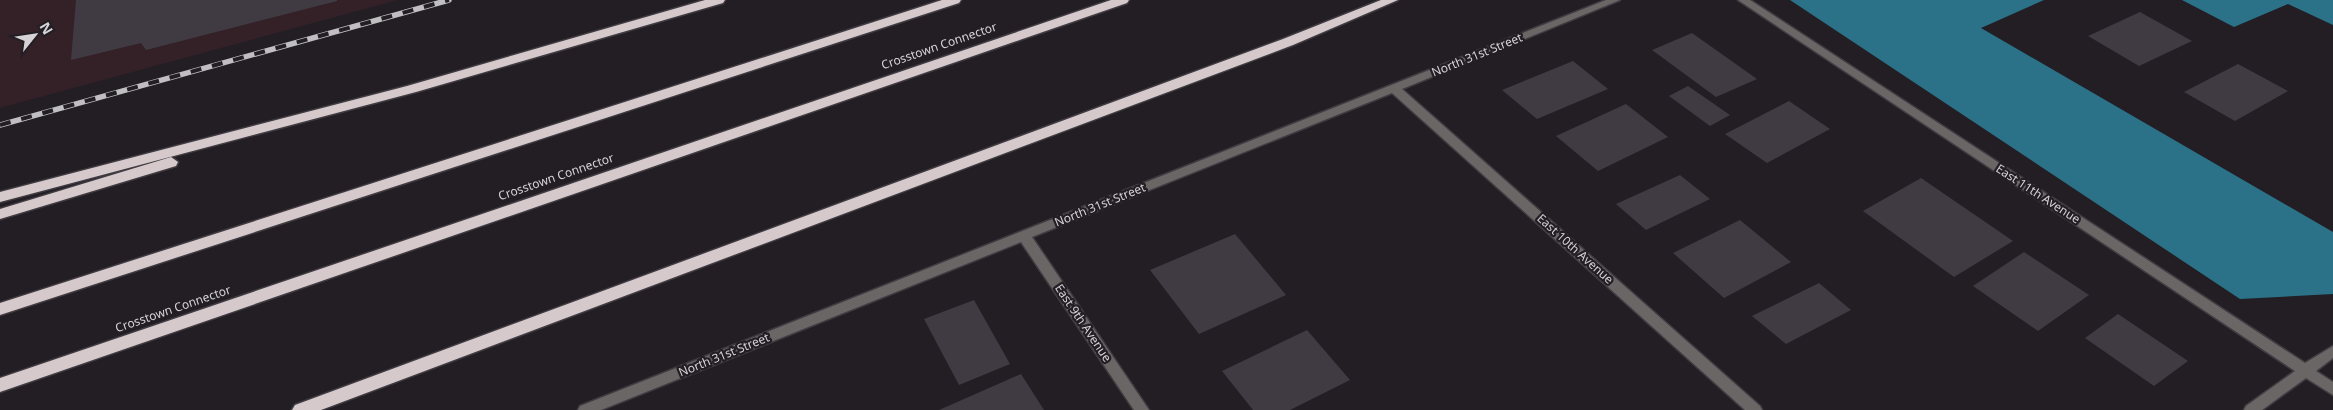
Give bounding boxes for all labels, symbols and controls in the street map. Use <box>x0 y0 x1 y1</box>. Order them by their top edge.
north arrow <box>10 10 60 60</box>
street label: Crosstown Connector <box>879 18 999 73</box>
text: N <box>36 19 58 38</box>
street label: North 31st Street <box>1429 28 1525 81</box>
street label: Crosstown Connector <box>496 149 616 204</box>
street label: East 11th Avenue <box>1993 160 2084 227</box>
street label: North 31st Street <box>1052 178 1148 231</box>
street label: East 10th Avenue <box>1533 210 1617 288</box>
street label: East 9th Avenue <box>1051 280 1116 365</box>
street label: Crosstown Connector <box>113 281 233 336</box>
street label: North 31st Street <box>676 328 772 381</box>

